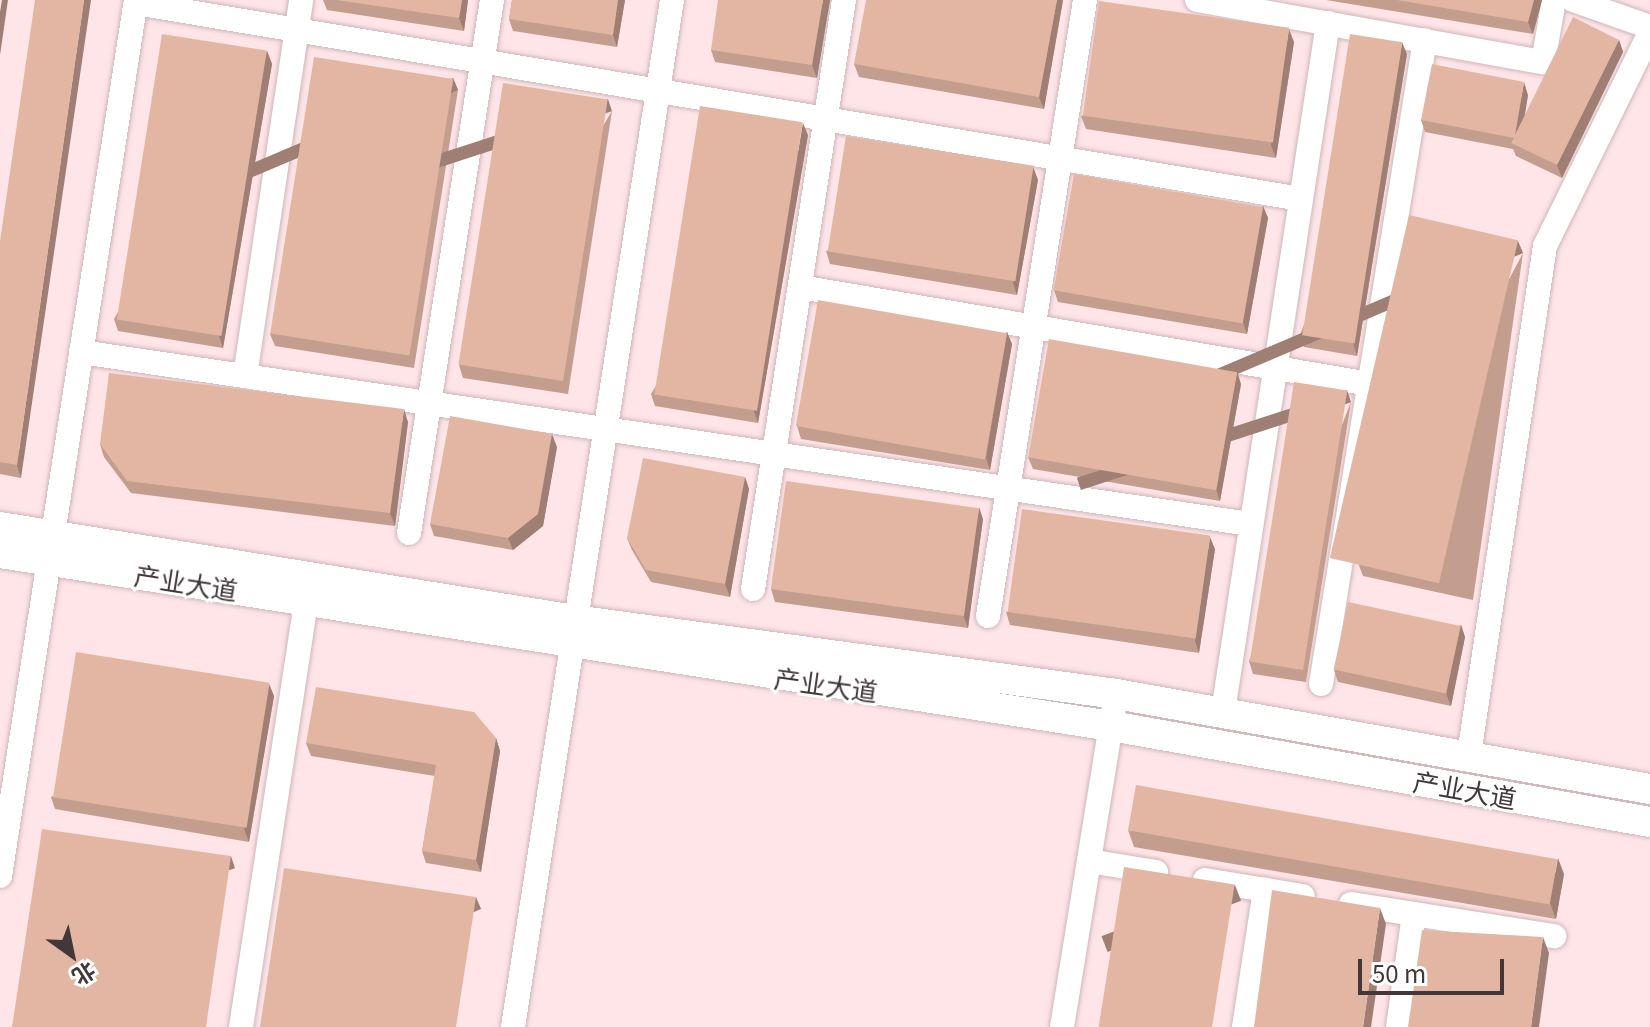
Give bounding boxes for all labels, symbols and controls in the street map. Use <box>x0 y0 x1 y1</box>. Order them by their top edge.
street label: 产业大道 <box>132 558 240 606</box>
street label: 产业大道 <box>772 661 880 707</box>
street label: 产业大道 <box>1411 765 1519 813</box>
north arrow <box>32 915 112 995</box>
scale bar <box>1362 943 1508 993</box>
text: 50 m <box>1372 955 1426 990</box>
text: 北 <box>67 956 103 995</box>

